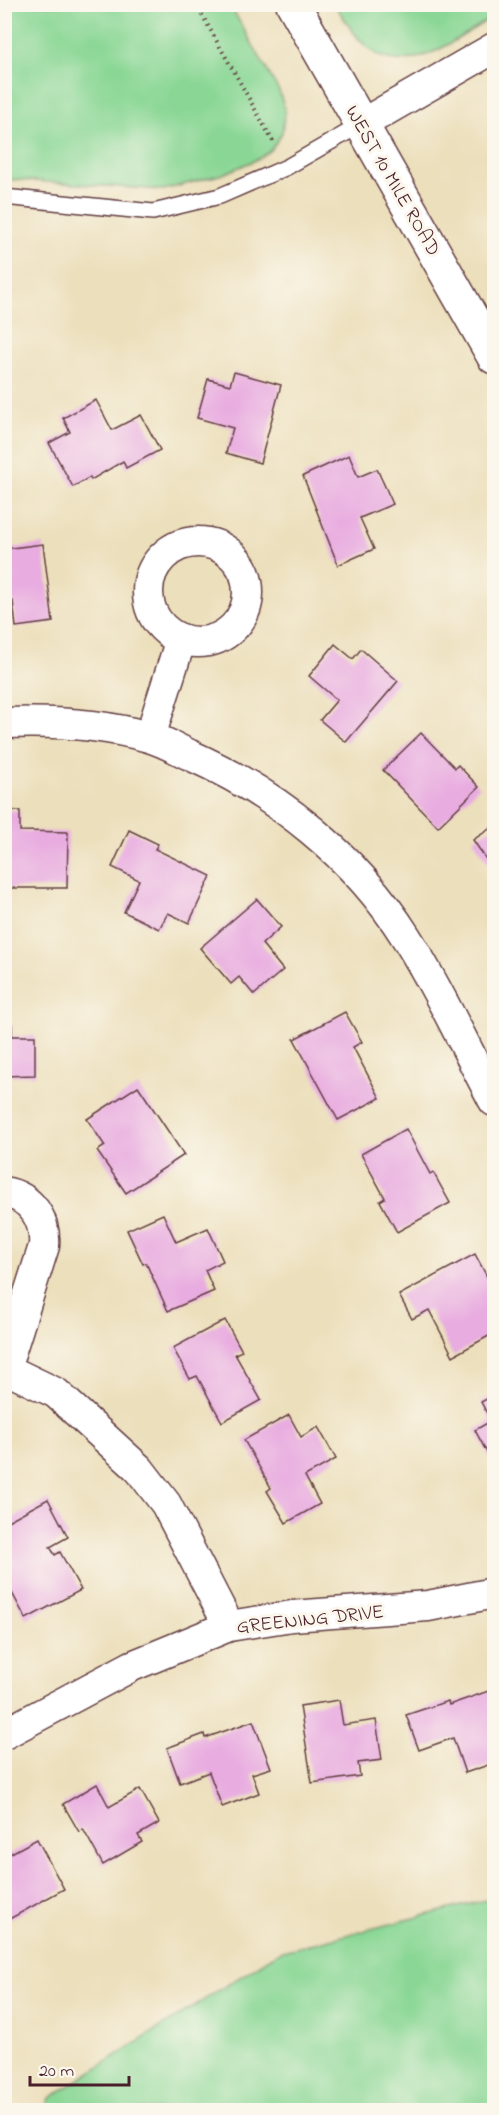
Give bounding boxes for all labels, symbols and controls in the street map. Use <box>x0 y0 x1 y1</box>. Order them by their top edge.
street label: WEST 10 MILE ROAD <box>337 101 447 262</box>
street label: GREENING DRIVE <box>235 1598 385 1643</box>
scale bar <box>30 2049 129 2087</box>
text: 20 m <box>39 2059 74 2085</box>

